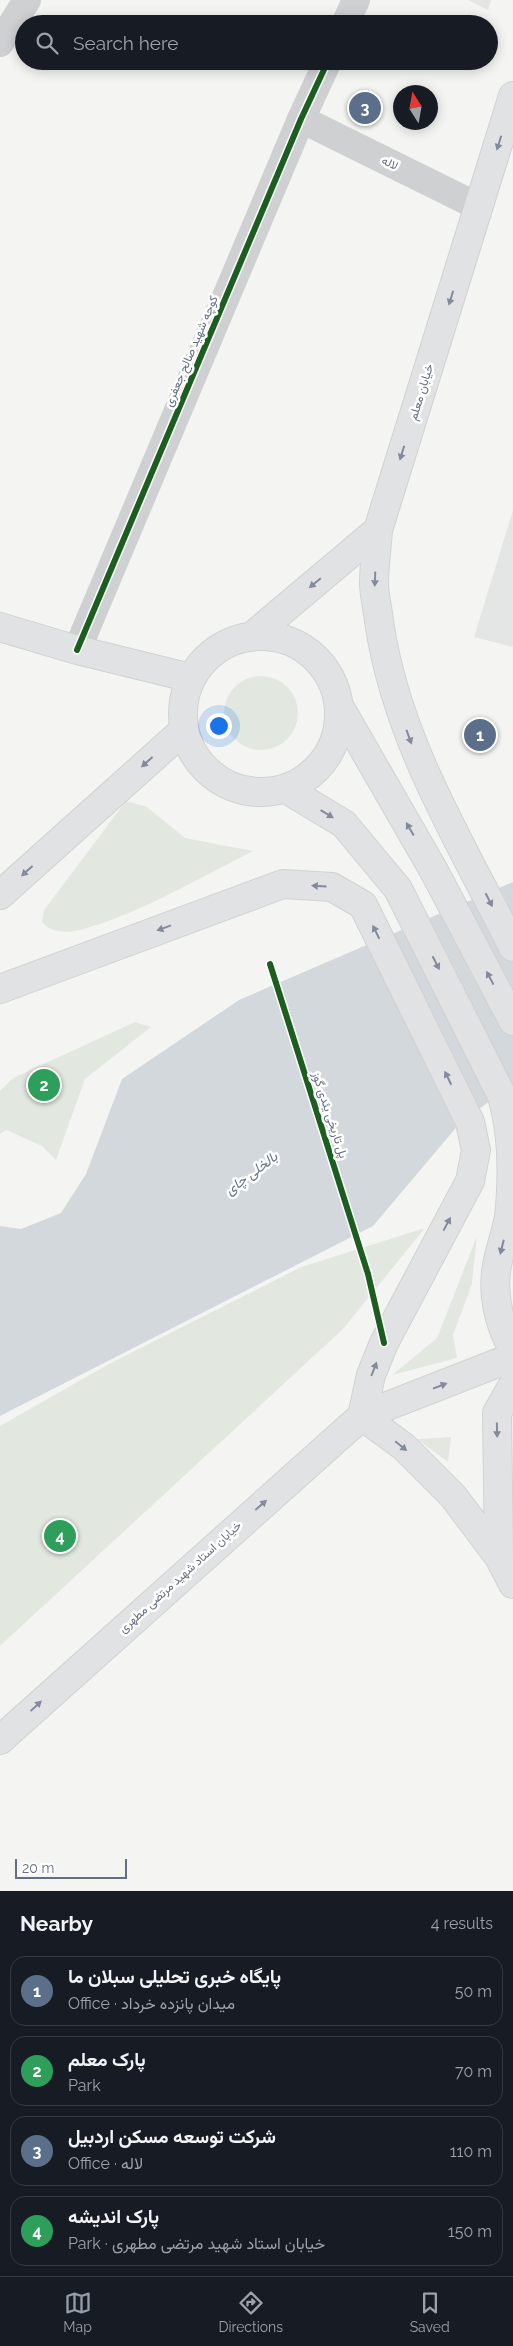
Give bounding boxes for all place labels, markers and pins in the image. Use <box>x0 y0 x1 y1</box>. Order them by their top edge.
pin: 3 <box>349 89 381 127</box>
pin: 1 <box>464 716 496 754</box>
pin: 2 <box>28 1066 60 1104</box>
pin: 4 <box>44 1517 76 1555</box>

